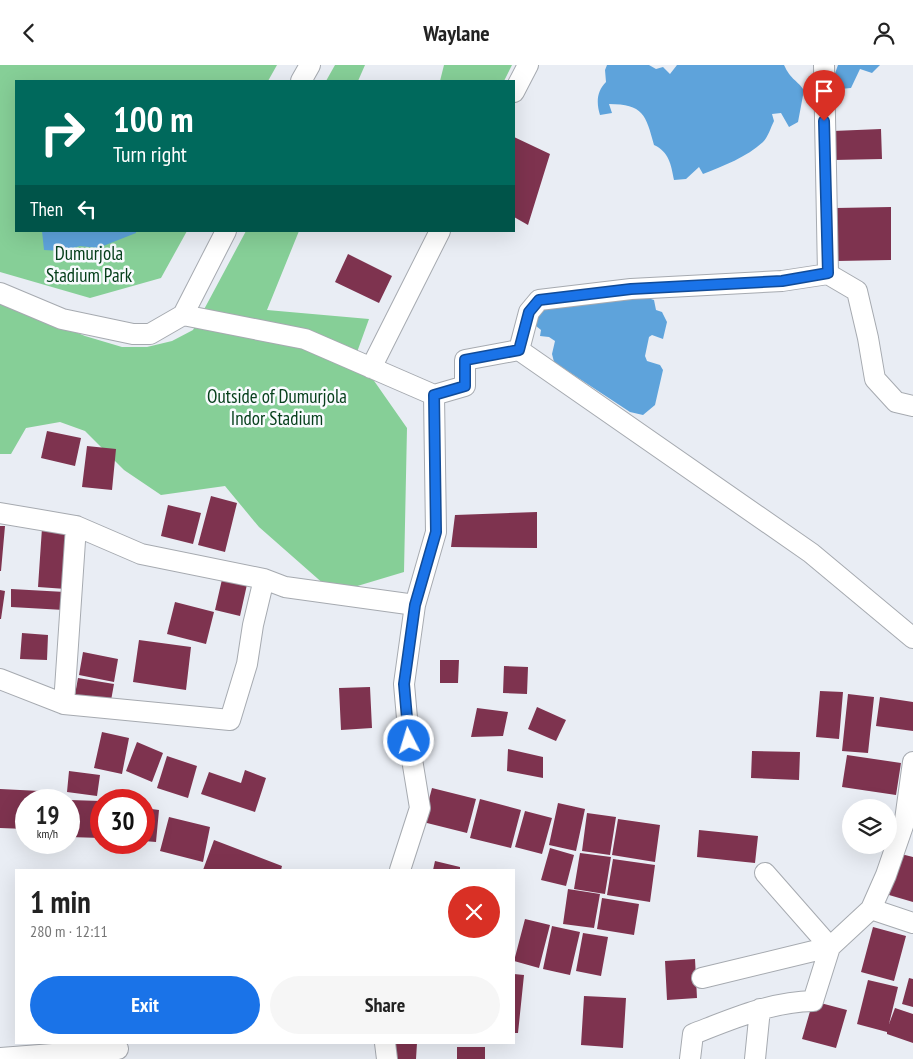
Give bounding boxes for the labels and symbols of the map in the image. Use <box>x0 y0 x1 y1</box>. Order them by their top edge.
pin <box>803 70 845 121</box>
park label: Dumurjola Stadium Park <box>46 241 133 287</box>
park label: Outside of Dumurjola Indor Stadium <box>207 384 347 430</box>
position arrow <box>382 714 434 766</box>
speed limit sign: 30 <box>90 789 155 854</box>

